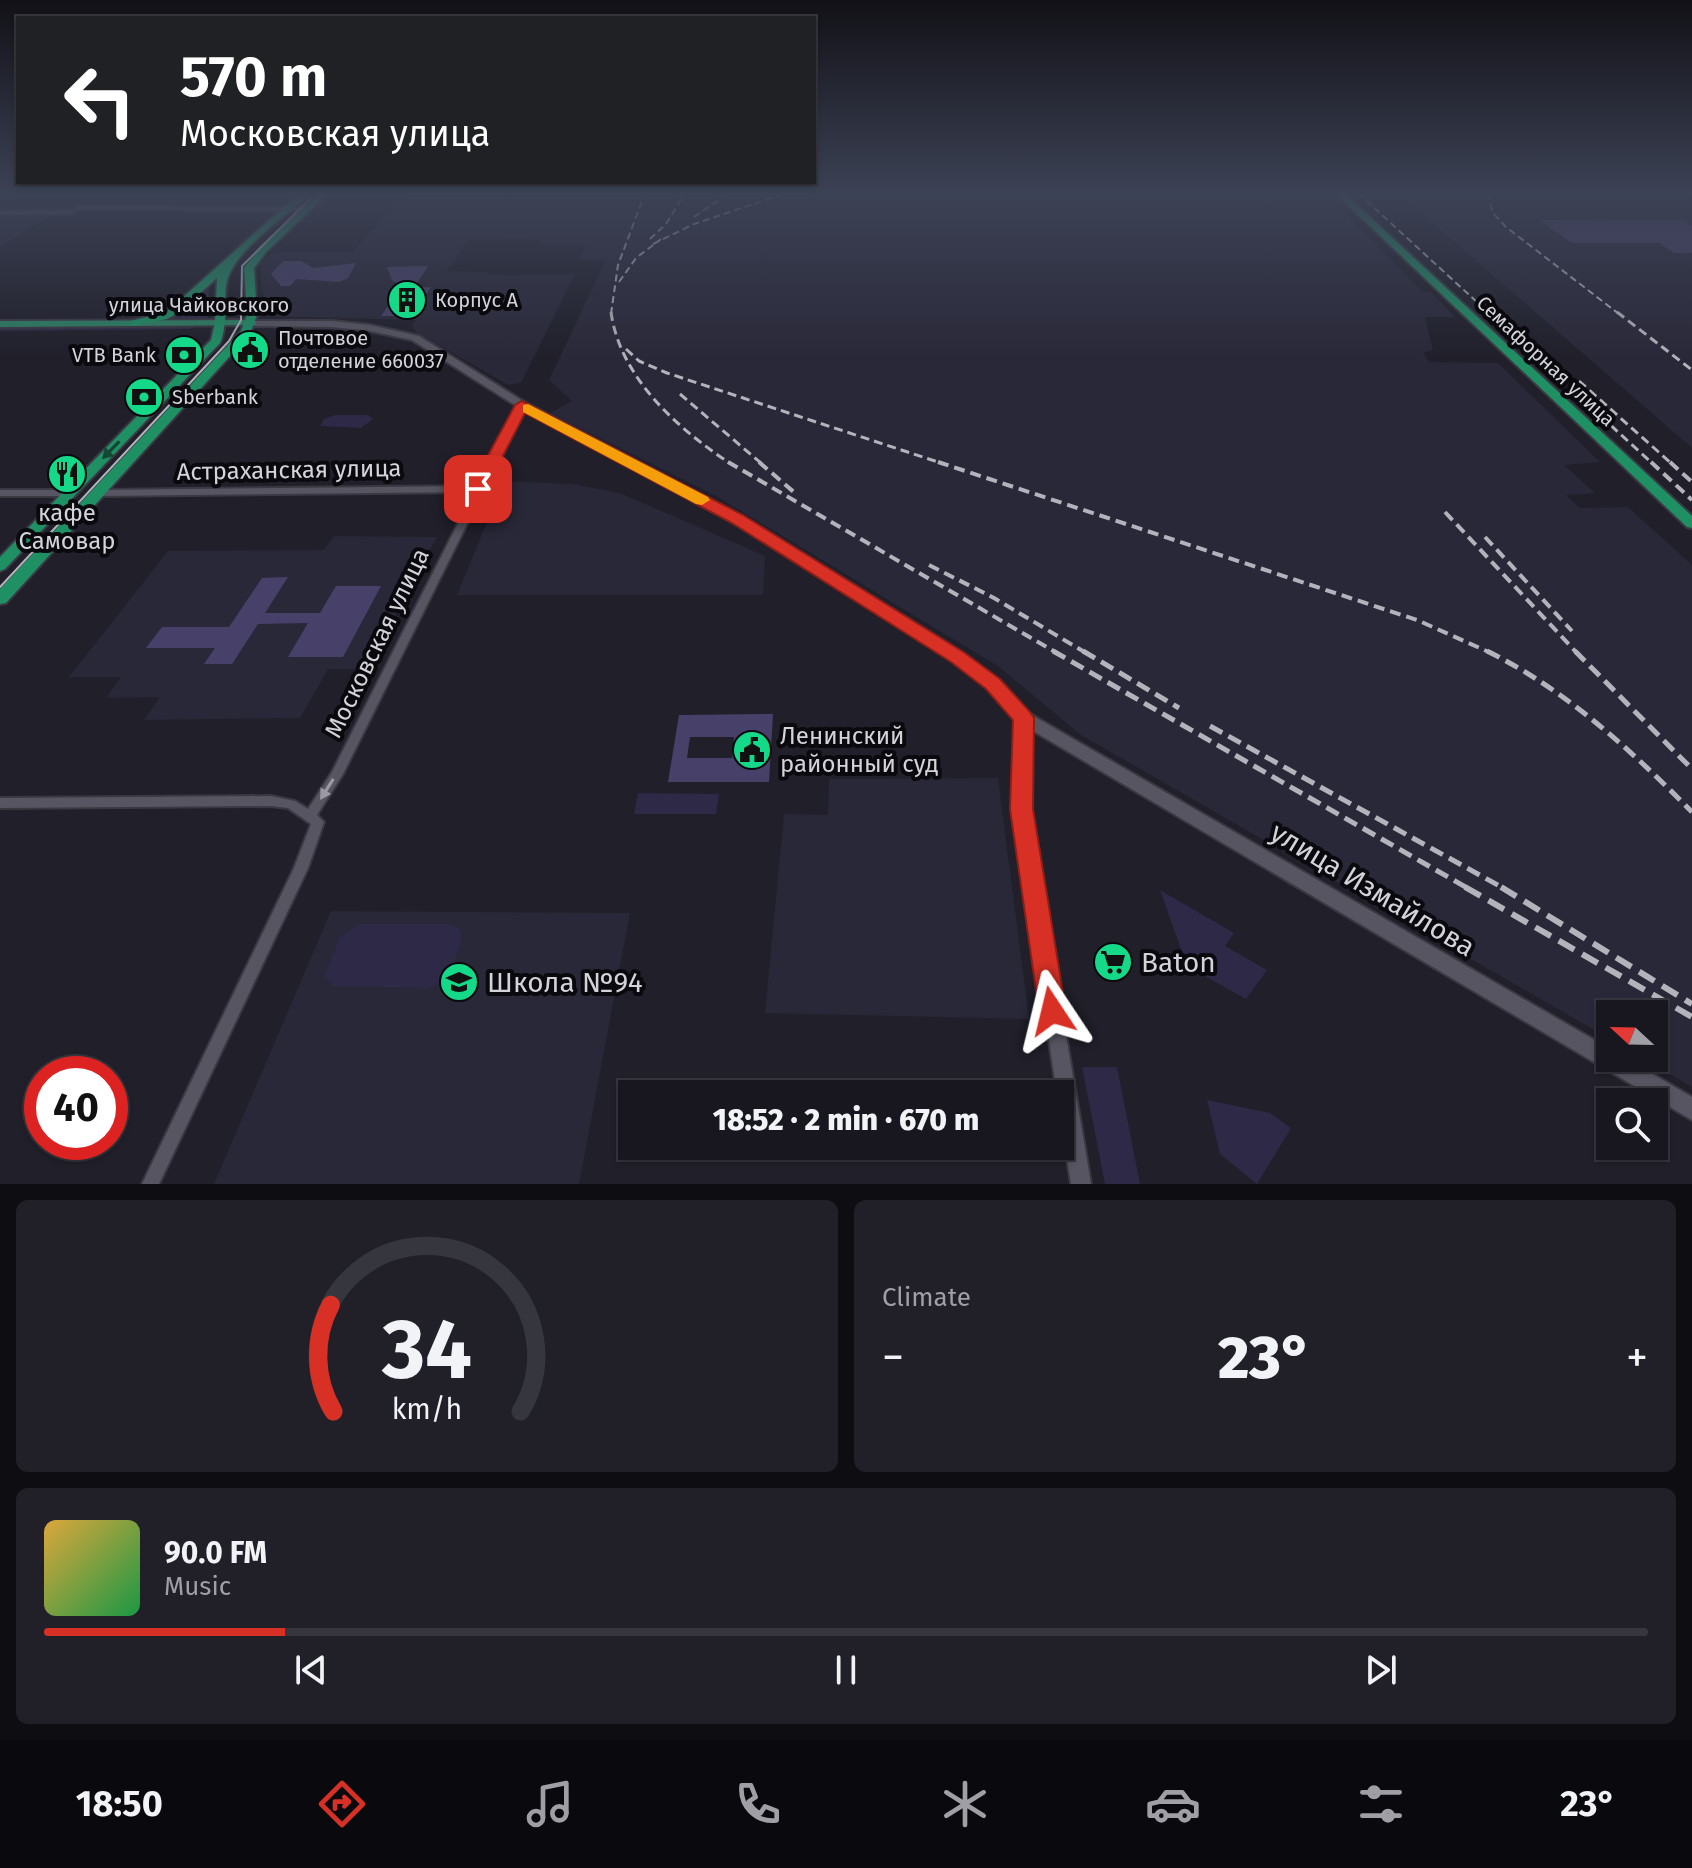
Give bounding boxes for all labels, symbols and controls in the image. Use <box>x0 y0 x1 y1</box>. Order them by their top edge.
text: 570 m <box>180 44 327 111</box>
icon: left <box>48 48 152 152</box>
text: Московская улица <box>180 112 490 156</box>
building icon: Корпус А <box>386 279 428 321</box>
place label: Корпус А <box>435 288 518 312</box>
street label: Семафорная улица <box>1472 291 1620 431</box>
street label: улица Чайковского <box>109 293 289 317</box>
place label: Почтовое отделение 660037 <box>278 326 444 373</box>
public building icon: Почтовое отделение 660037 <box>229 329 271 371</box>
bank icon: VTB Bank <box>163 334 205 376</box>
place label: VTB Bank <box>72 343 157 367</box>
bank icon: Sberbank <box>123 376 165 418</box>
place label: Sberbank <box>172 385 259 409</box>
one-way arrow <box>103 440 121 459</box>
restaurant icon: кафе Самовар <box>46 453 88 495</box>
street label: Астраханская улица <box>176 454 402 486</box>
pin <box>444 455 512 523</box>
icon: arrive <box>456 467 500 511</box>
place label: кафе Самовар <box>19 499 115 555</box>
street label: Московская улица <box>319 544 435 742</box>
place label: Ленинский районный суд <box>780 722 939 778</box>
public building icon: Ленинский районный суд <box>731 729 773 771</box>
one-way arrow <box>320 778 334 800</box>
street label: улица Измайлова <box>1265 815 1481 963</box>
supermarket icon: Baton <box>1092 941 1134 983</box>
place label: Baton <box>1141 946 1216 979</box>
school or university icon: Школа №94 <box>438 961 480 1003</box>
place label: Школа №94 <box>487 966 643 999</box>
position arrow <box>1010 969 1094 1053</box>
north arrow <box>1596 1000 1668 1072</box>
map controls <box>1596 1000 1668 1160</box>
speed limit sign: 40 <box>24 1056 128 1160</box>
button: search <box>1596 1088 1668 1160</box>
text: 18:52 · 2 min · 670 m <box>713 1102 979 1138</box>
text: Climate <box>882 1282 971 1313</box>
text: 34 <box>381 1300 472 1400</box>
text: 23° <box>1218 1322 1312 1394</box>
text: − <box>882 1331 904 1384</box>
text: + <box>1626 1331 1648 1384</box>
text: km/h <box>392 1392 462 1427</box>
text: 90.0 FM <box>164 1535 267 1571</box>
text: Music <box>164 1571 231 1602</box>
icon: previous <box>289 1648 333 1692</box>
icon: pause <box>824 1648 868 1692</box>
icon: next <box>1359 1648 1403 1692</box>
icon: directions <box>314 1776 370 1832</box>
icon: music <box>522 1776 578 1832</box>
icon: phone <box>730 1776 786 1832</box>
icon: climate <box>937 1776 993 1832</box>
icon: car <box>1145 1776 1201 1832</box>
icon: filters <box>1353 1776 1409 1832</box>
text: 18:50 <box>76 1782 163 1826</box>
text: 23° <box>1560 1782 1616 1826</box>

